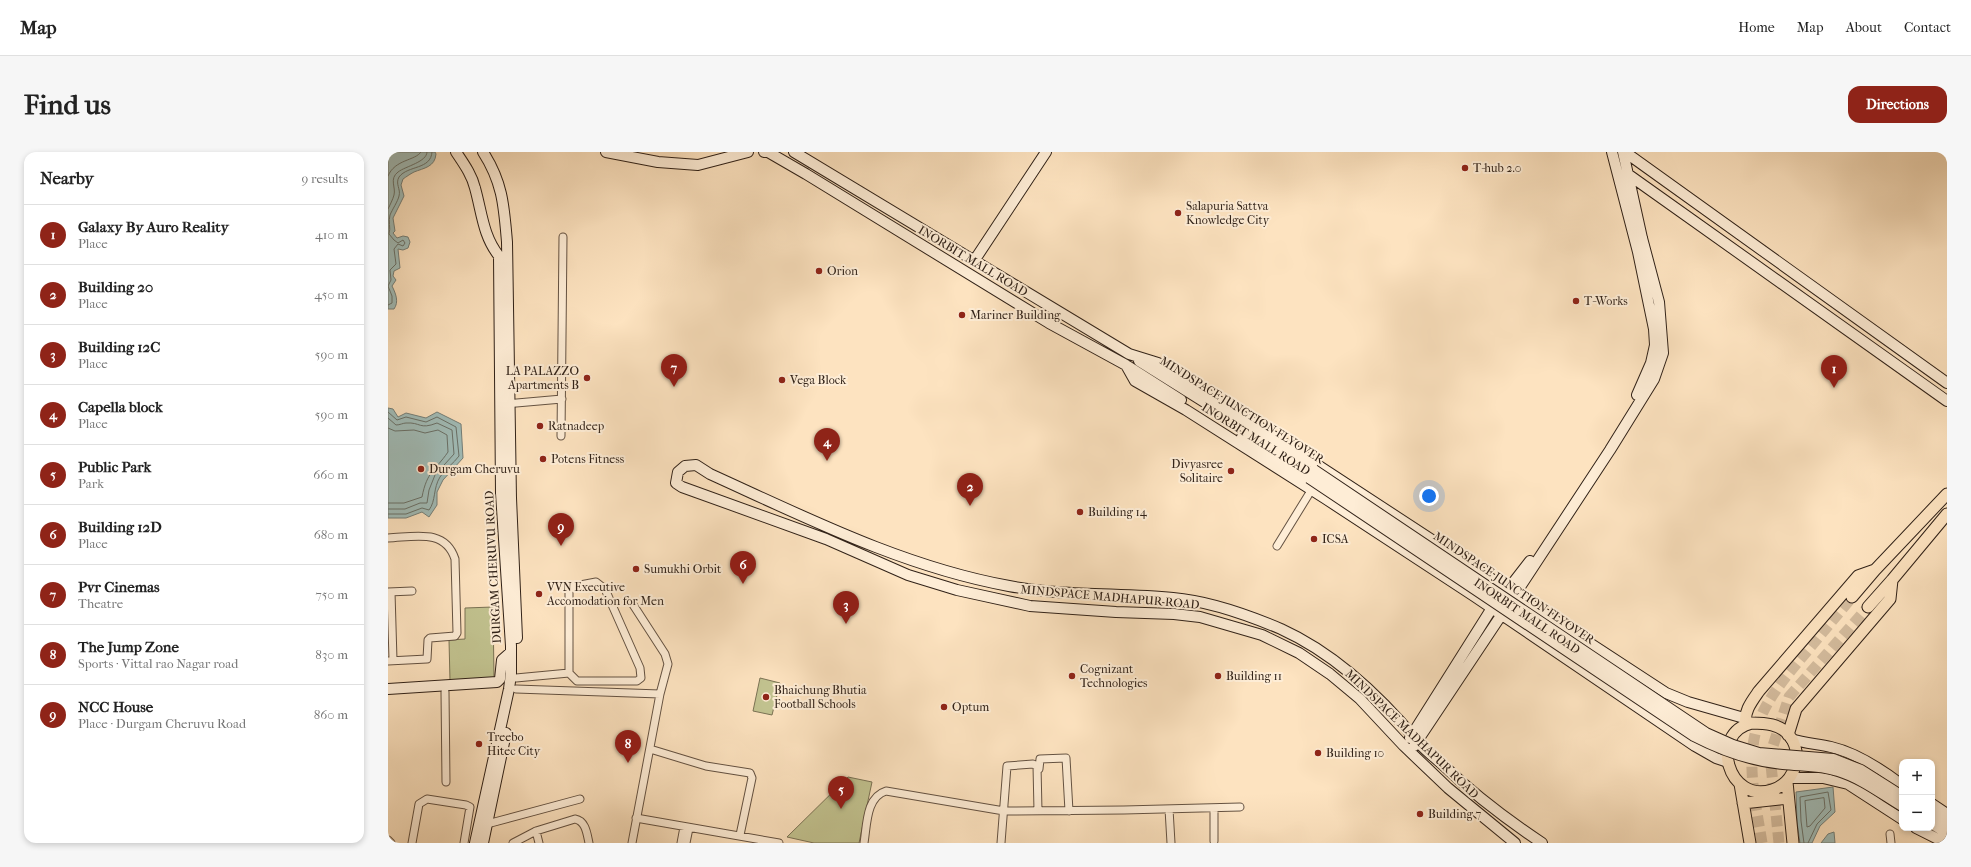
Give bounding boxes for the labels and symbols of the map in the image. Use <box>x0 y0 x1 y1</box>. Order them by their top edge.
place label: T-hub 2.0 <box>1473 161 1521 175</box>
marker: T-hub 2.0 <box>1460 163 1470 173</box>
place label: Salapuria Sattva Knowledge City <box>1186 199 1270 227</box>
marker: Salapuria Sattva Knowledge City <box>1173 208 1183 218</box>
street label: INORBIT MALL ROAD <box>916 223 1030 299</box>
place label: Orion <box>827 264 858 278</box>
marker: Orion <box>814 266 824 276</box>
place label: T-Works <box>1584 294 1628 308</box>
marker: T-Works <box>1571 296 1581 306</box>
place label: Mariner Building <box>970 308 1061 322</box>
marker: Mariner Building <box>957 310 967 320</box>
street label: MINDSPACE JUNCTION FLYOVER <box>1157 353 1328 467</box>
pin: 7 <box>661 354 687 387</box>
pin: 1 <box>1821 355 1847 388</box>
place label: LA PALAZZO Apartments B <box>506 364 579 392</box>
marker: LA PALAZZO Apartments B <box>582 373 592 383</box>
place label: Vega Block <box>789 373 847 387</box>
marker: Vega Block <box>777 375 787 385</box>
street label: INORBIT MALL ROAD <box>1199 400 1313 478</box>
place label: Ratnadeep <box>548 419 605 433</box>
marker: Ratnadeep <box>535 421 545 431</box>
pin: 4 <box>814 428 840 461</box>
place label: Potens Fitness <box>551 452 625 466</box>
marker: Potens Fitness <box>538 454 548 464</box>
place label: Divyasree Solitaire <box>1171 457 1223 485</box>
place label: Durgam Cheruvu <box>429 462 520 476</box>
marker: Durgam Cheruvu <box>416 464 426 474</box>
marker: Divyasree Solitaire <box>1226 466 1236 476</box>
pin: 2 <box>957 473 983 506</box>
your location <box>1419 486 1439 506</box>
street label: DURGAM CHERUVU ROAD <box>482 490 504 644</box>
place label: Building 14 <box>1088 505 1148 519</box>
marker: Building 14 <box>1075 507 1085 517</box>
pin: 9 <box>548 513 574 546</box>
street label: MINDSPACE JUNCTION FLYOVER <box>1431 529 1598 648</box>
place label: ICSA <box>1322 532 1349 546</box>
marker: ICSA <box>1309 534 1319 544</box>
pin: 6 <box>730 551 756 584</box>
place label: Sumukhi Orbit <box>644 562 722 576</box>
marker: Sumukhi Orbit <box>631 564 641 574</box>
street label: INORBIT MALL ROAD <box>1471 575 1583 657</box>
place label: VVN Executive Accomodation for Men <box>546 580 664 608</box>
street label: MINDSPACE MADHAPUR ROAD <box>1020 582 1200 612</box>
marker: VVN Executive Accomodation for Men <box>534 589 544 599</box>
pin: 3 <box>833 591 859 624</box>
place label: Cognizant Technologies <box>1080 662 1148 690</box>
street label: MINDSPACE MADHAPUR ROAD <box>1342 666 1482 802</box>
place label: Building 11 <box>1226 669 1282 683</box>
marker: Cognizant Technologies <box>1067 671 1077 681</box>
marker: Building 11 <box>1213 671 1223 681</box>
place label: Bhaichung Bhutia Football Schools <box>774 683 867 711</box>
marker: Bhaichung Bhutia Football Schools <box>761 692 771 702</box>
place label: Optum <box>952 700 989 714</box>
marker: Optum <box>939 702 949 712</box>
place label: Treebo Hitec City <box>487 730 541 758</box>
pin: 8 <box>615 730 641 763</box>
marker: Treebo Hitec City <box>474 739 484 749</box>
place label: Building 10 <box>1326 746 1384 760</box>
marker: Building 10 <box>1313 748 1323 758</box>
pin: 5 <box>828 776 854 809</box>
place label: Building 7 <box>1428 807 1481 821</box>
marker: Building 7 <box>1415 809 1425 819</box>

